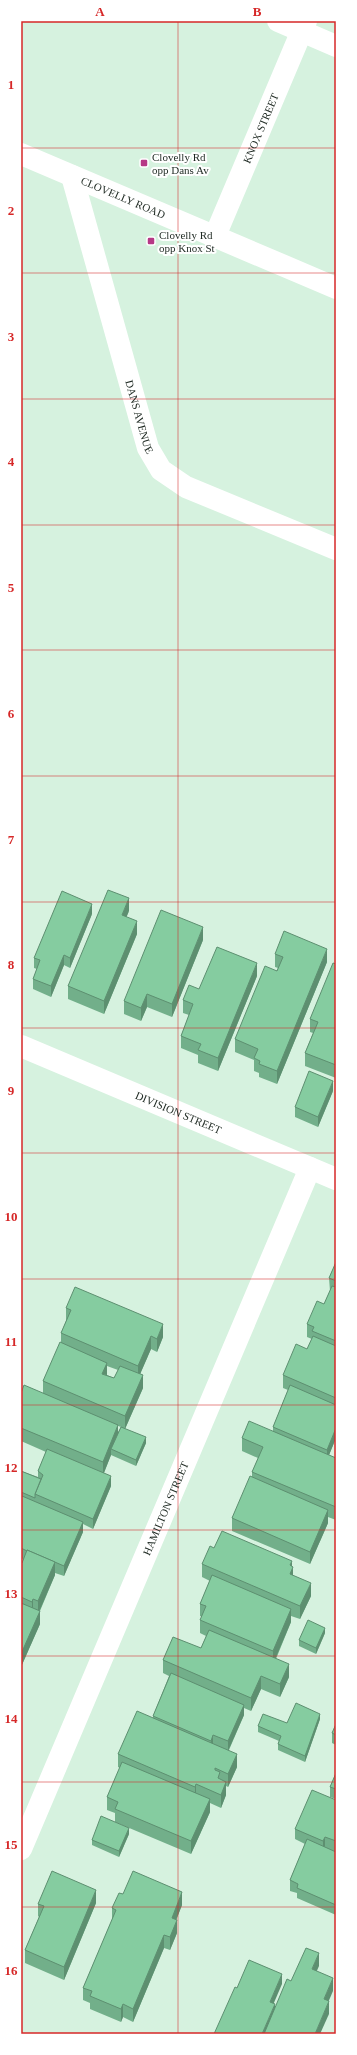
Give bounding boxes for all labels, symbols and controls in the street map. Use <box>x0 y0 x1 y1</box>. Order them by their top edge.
text: A <box>95 4 105 19</box>
text: B <box>253 4 262 19</box>
text: 1 <box>8 77 14 92</box>
street label: KNOX STREET <box>240 91 281 165</box>
place label: Clovelly Rd opp Dans Av <box>152 151 209 176</box>
marker: Clovelly Rd opp Dans Av <box>139 158 149 168</box>
street label: CLOVELLY ROAD <box>79 174 167 221</box>
text: 2 <box>8 203 14 218</box>
place label: Clovelly Rd opp Knox St <box>159 229 215 254</box>
marker: Clovelly Rd opp Knox St <box>146 236 156 246</box>
text: 3 <box>8 329 15 344</box>
street label: DANS AVENUE <box>123 379 156 456</box>
text: 4 <box>8 454 15 469</box>
text: 5 <box>8 580 15 595</box>
text: 6 <box>8 706 15 721</box>
text: 7 <box>8 832 15 847</box>
text: 8 <box>8 957 15 972</box>
text: 9 <box>8 1083 15 1098</box>
street label: DIVISION STREET <box>134 1089 224 1136</box>
text: 10 <box>5 1209 18 1224</box>
text: 11 <box>5 1334 17 1349</box>
street label: HAMILTON STREET <box>140 1459 191 1557</box>
text: 12 <box>5 1460 18 1475</box>
text: 13 <box>5 1586 18 1601</box>
text: 14 <box>5 1711 18 1726</box>
text: 15 <box>5 1837 18 1852</box>
text: 16 <box>5 1963 18 1978</box>

